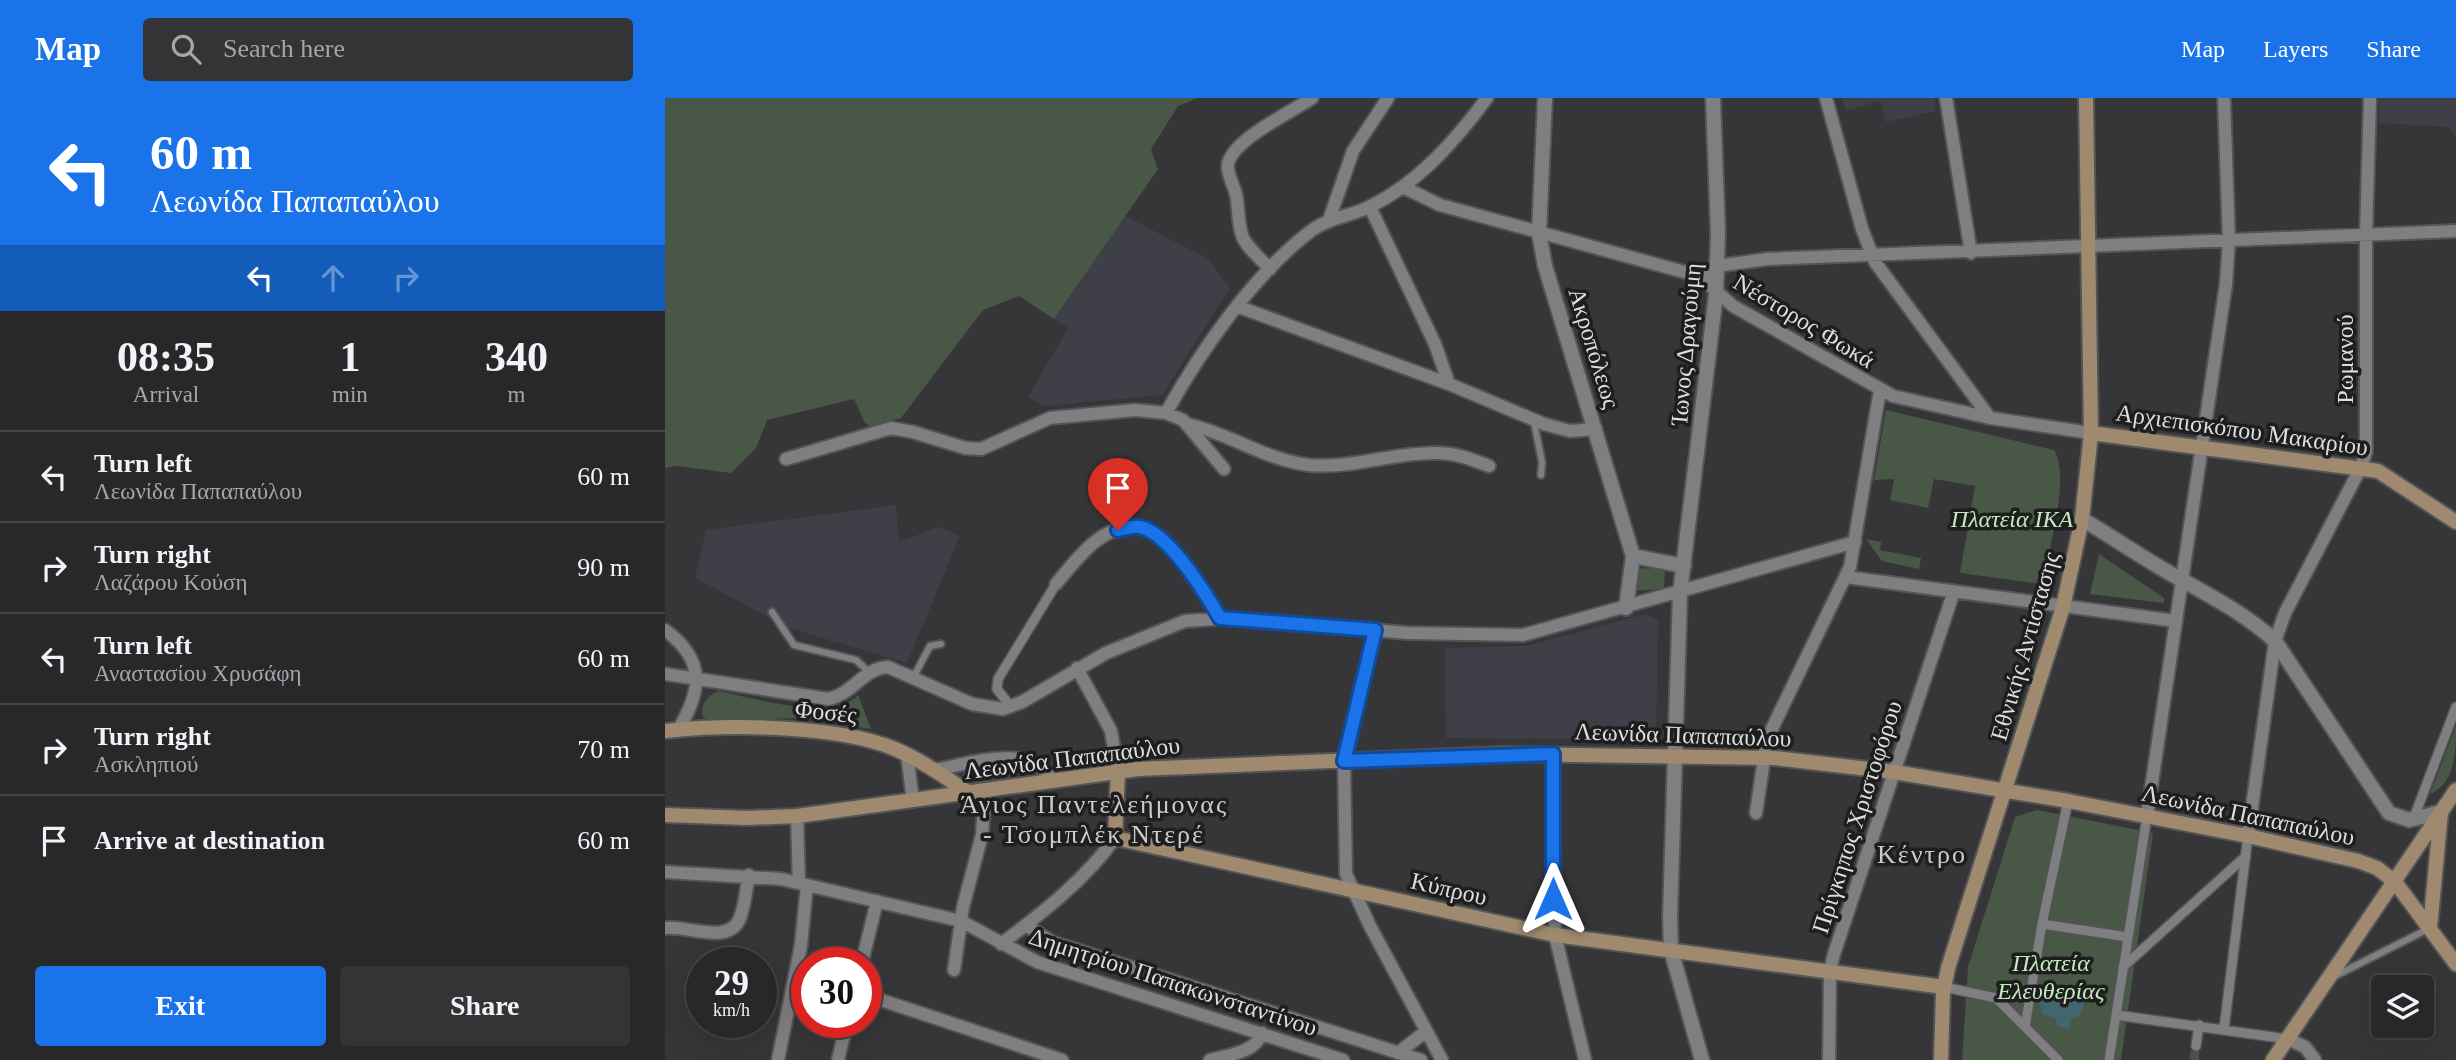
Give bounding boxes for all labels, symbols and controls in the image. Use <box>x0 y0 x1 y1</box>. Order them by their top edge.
search box <box>143 18 633 81</box>
icon: search <box>167 30 205 68</box>
text: Map <box>35 31 101 67</box>
text: Search here <box>223 34 345 63</box>
text: Map <box>2181 36 2225 62</box>
text: Layers <box>2263 36 2328 62</box>
text: Share <box>2366 36 2421 62</box>
text: 60 m <box>150 125 252 180</box>
icon: left <box>35 126 126 217</box>
text: Λεωνίδα Παπαπαύλου <box>150 183 440 219</box>
icon: left <box>241 259 279 297</box>
icon: ahead <box>314 259 352 297</box>
icon: right <box>387 259 425 297</box>
street label: Ίωνος Δραγούμη <box>1666 262 1706 427</box>
street label: Νέστορος Φωκά <box>1729 269 1879 373</box>
street label: Ακροπόλεως <box>1563 285 1625 412</box>
street label: Ρωμανού <box>2332 314 2358 404</box>
text: 08:35 <box>117 334 215 380</box>
text: 1 <box>339 334 360 380</box>
text: 340 <box>485 334 548 380</box>
text: Arrival <box>133 382 199 407</box>
text: min <box>332 382 368 407</box>
text: m <box>507 382 525 407</box>
street label: Αρχιεπισκόπου Μακαρίου <box>2114 399 2370 461</box>
text: Turn left <box>94 449 192 478</box>
icon: left <box>35 458 73 496</box>
pin <box>1088 458 1148 530</box>
text: 60 m <box>577 462 630 491</box>
icon: arrive <box>1099 469 1137 507</box>
text: Λεωνίδα Παπαπαύλου <box>94 479 302 504</box>
park label: Πλατεία ΙΚΑ <box>1950 506 2073 532</box>
text: Turn right <box>94 540 211 569</box>
street label: Εθνικής Αντίστασης <box>1986 548 2064 743</box>
icon: right <box>35 549 73 587</box>
text: 90 m <box>577 553 630 582</box>
text: Λαζάρου Κούση <box>94 570 248 595</box>
text: Turn left <box>94 631 192 660</box>
icon: left <box>35 640 73 678</box>
text: 60 m <box>577 644 630 673</box>
text: Αναστασίου Χρυσάφη <box>94 661 302 686</box>
street label: Φοσές <box>794 696 859 728</box>
street label: Πρίγκηπος Χριστοφόρου <box>1807 698 1907 936</box>
street label: Λεωνίδα Παπαπαύλου <box>1574 718 1792 752</box>
text: Turn right <box>94 722 211 751</box>
icon: right <box>35 731 73 769</box>
street label: Λεωνίδα Παπαπαύλου <box>963 732 1181 784</box>
text: 70 m <box>577 735 630 764</box>
text: Ασκληπιού <box>94 752 198 777</box>
street label: Λεωνίδα Παπαπαύλου <box>2139 780 2357 850</box>
district label: Άγιος Παντελεήμονας - Τσομπλέκ Ντερέ <box>960 790 1228 849</box>
icon: arrive <box>35 822 73 860</box>
text: Arrive at destination <box>94 826 325 855</box>
text: 60 m <box>577 826 630 855</box>
district label: Κέντρο <box>1877 840 1967 869</box>
position arrow <box>1516 862 1590 936</box>
street label: Κύπρου <box>1408 868 1490 910</box>
street label: Δημητρίου Παπακωνσταντίνου <box>1026 923 1320 1041</box>
speed limit sign: 30 <box>791 947 882 1038</box>
park label: Πλατεία Ελευθερίας <box>1996 950 2105 1004</box>
text: 29 <box>714 964 749 1003</box>
button: Exit <box>35 966 326 1046</box>
button: Share <box>340 966 630 1046</box>
map controls <box>2371 975 2434 1038</box>
button: layers <box>2371 975 2434 1038</box>
text: km/h <box>713 1000 750 1020</box>

